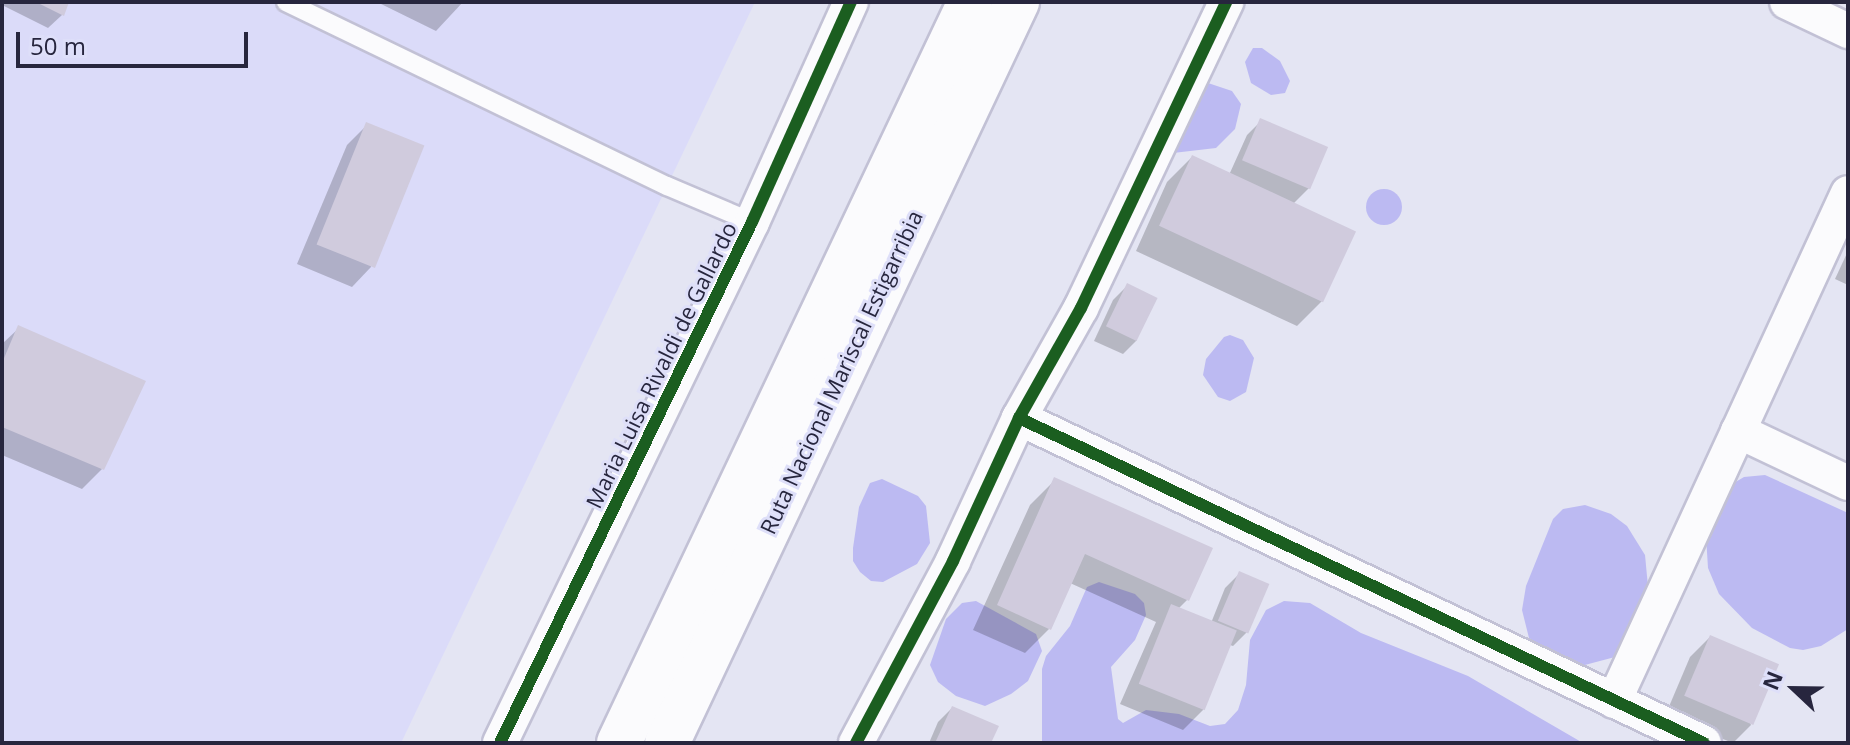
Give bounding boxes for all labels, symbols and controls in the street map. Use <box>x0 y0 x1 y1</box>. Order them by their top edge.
scale bar <box>20 16 252 66</box>
text: 50 m <box>30 29 86 62</box>
street label: Ruta Nacional Mariscal Estigarribia <box>754 206 928 538</box>
street label: Maria Luisa Rivaldi de Gallardo <box>580 218 742 512</box>
north arrow <box>1754 649 1834 729</box>
text: N <box>1754 666 1789 694</box>

